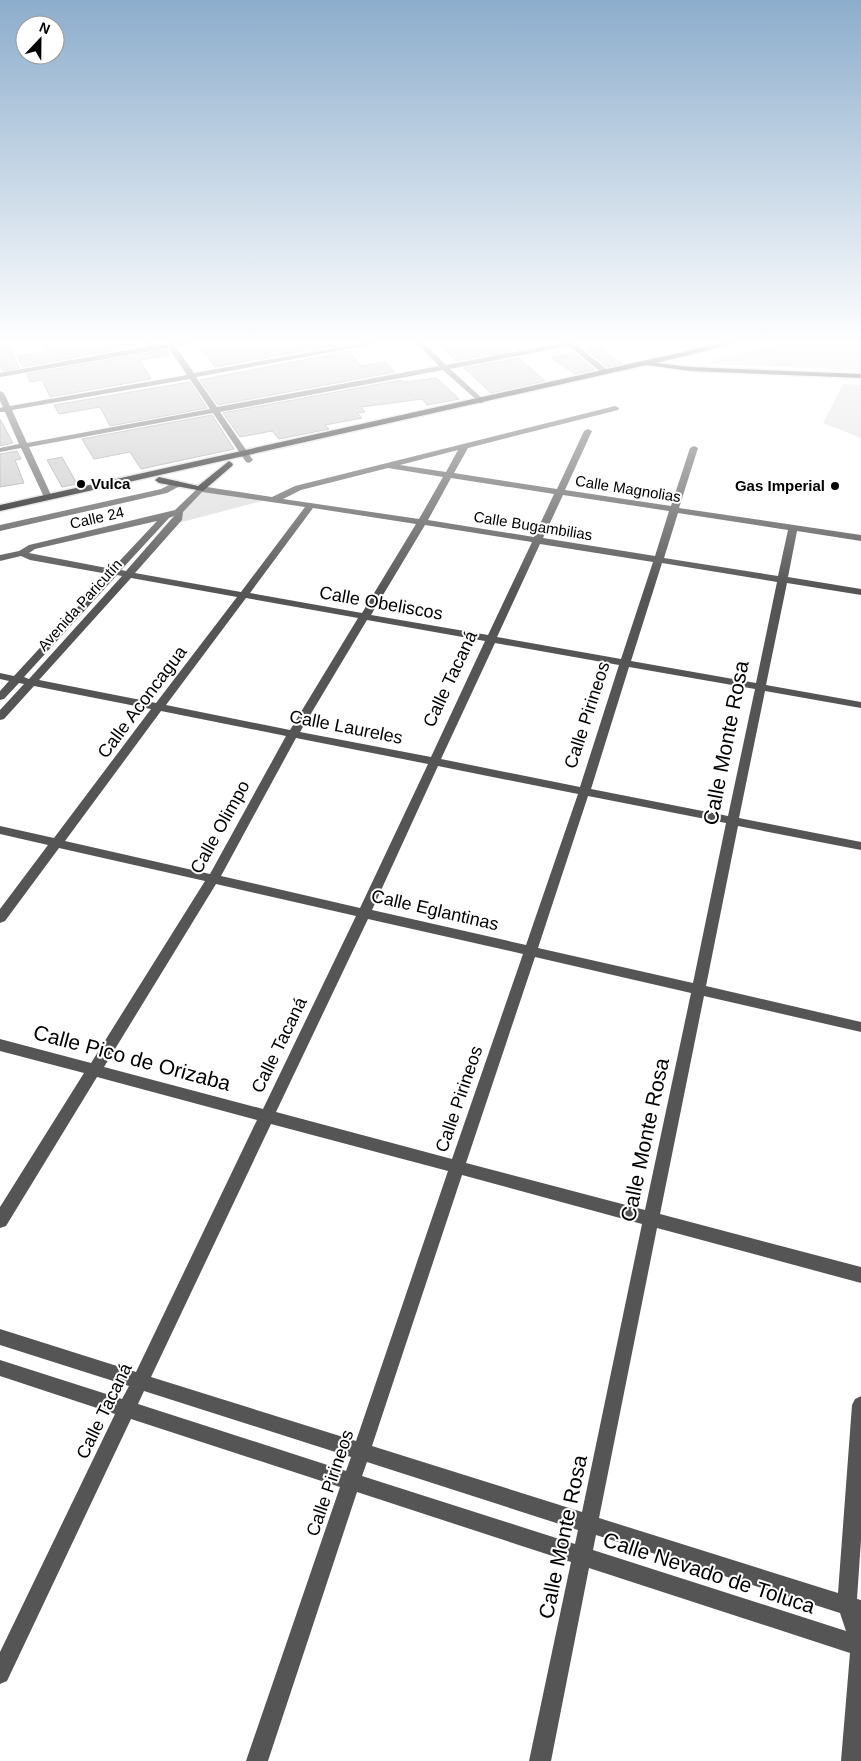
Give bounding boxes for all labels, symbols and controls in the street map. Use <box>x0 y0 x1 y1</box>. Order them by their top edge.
north arrow <box>15 15 65 65</box>
text: N <box>37 19 53 37</box>
street label: Calle Magnolias <box>574 472 682 505</box>
place label: Vulca <box>91 475 131 492</box>
place label: Gas Imperial <box>735 477 825 494</box>
marker: Vulca <box>75 478 87 490</box>
marker: Gas Imperial <box>829 480 841 492</box>
street label: Calle 24 <box>68 503 126 532</box>
street label: Calle Bugambilias <box>472 508 594 543</box>
street label: Avenida Paricutín <box>34 555 125 654</box>
street label: Calle Obeliscos <box>318 582 444 624</box>
street label: Calle Tacaná <box>419 627 481 730</box>
street label: Calle Aconcagua <box>93 641 191 762</box>
street label: Calle Monte Rosa <box>698 658 753 827</box>
street label: Calle Pirineos <box>560 659 614 771</box>
street label: Calle Laureles <box>288 706 404 748</box>
street label: Calle Olimpo <box>186 777 254 877</box>
street label: Calle Eglantinas <box>369 886 501 934</box>
street label: Calle Tacaná <box>247 993 311 1096</box>
street label: Calle Pico de Orizaba <box>31 1020 234 1095</box>
street label: Calle Pirineos <box>431 1043 487 1155</box>
street label: Calle Monte Rosa <box>616 1056 673 1224</box>
street label: Calle Tacaná <box>72 1359 136 1462</box>
street label: Calle Pirineos <box>302 1427 358 1539</box>
street label: Calle Monte Rosa <box>534 1453 591 1621</box>
street label: Calle Nevado de Toluca <box>600 1527 818 1618</box>

